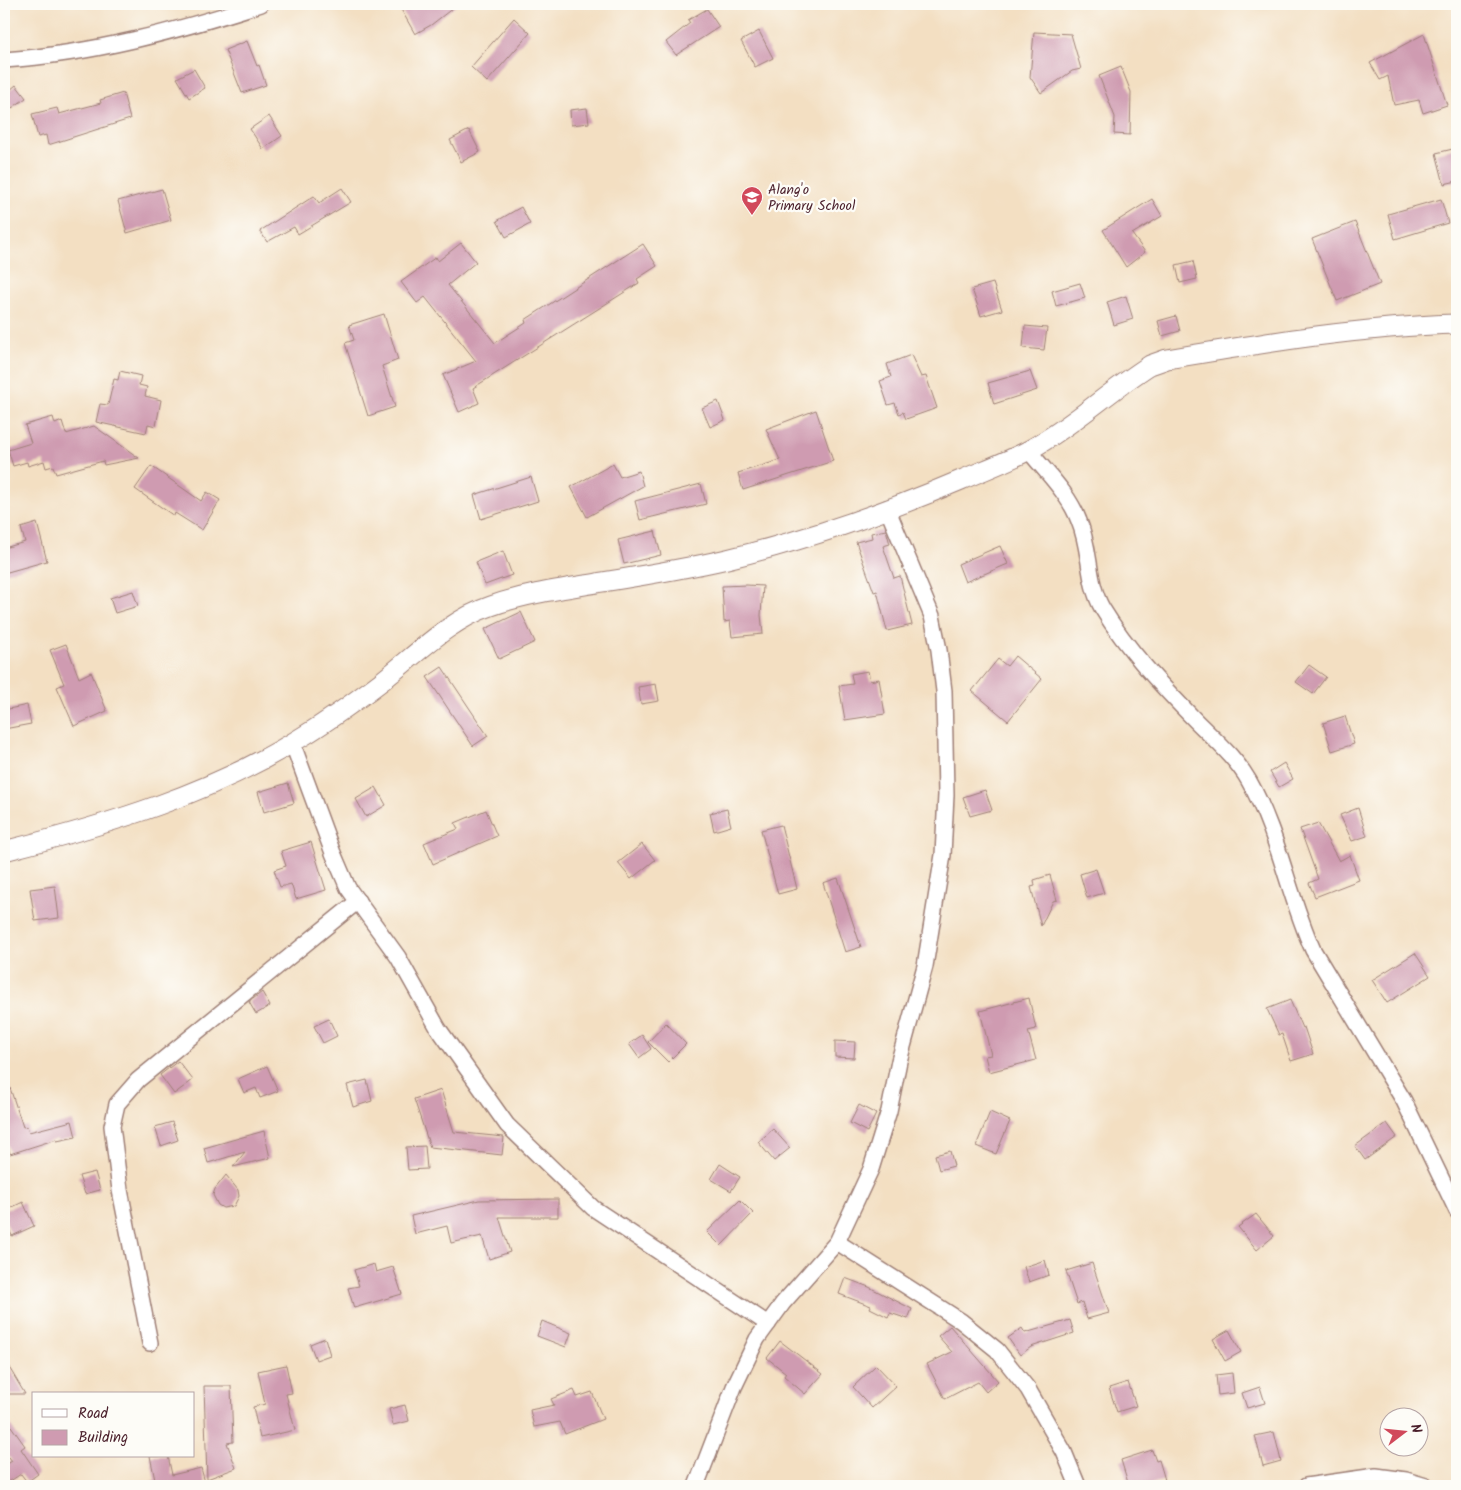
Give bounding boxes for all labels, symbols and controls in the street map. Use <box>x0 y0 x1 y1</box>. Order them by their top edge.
place label: Alang'o Primary School <box>768 179 856 217</box>
school or university icon: Alang'o Primary School <box>740 185 764 216</box>
legend <box>32 1392 195 1458</box>
text: Road <box>78 1402 109 1426</box>
north arrow <box>1378 1408 1428 1458</box>
text: N <box>1404 1421 1427 1436</box>
text: Building <box>78 1426 128 1450</box>

